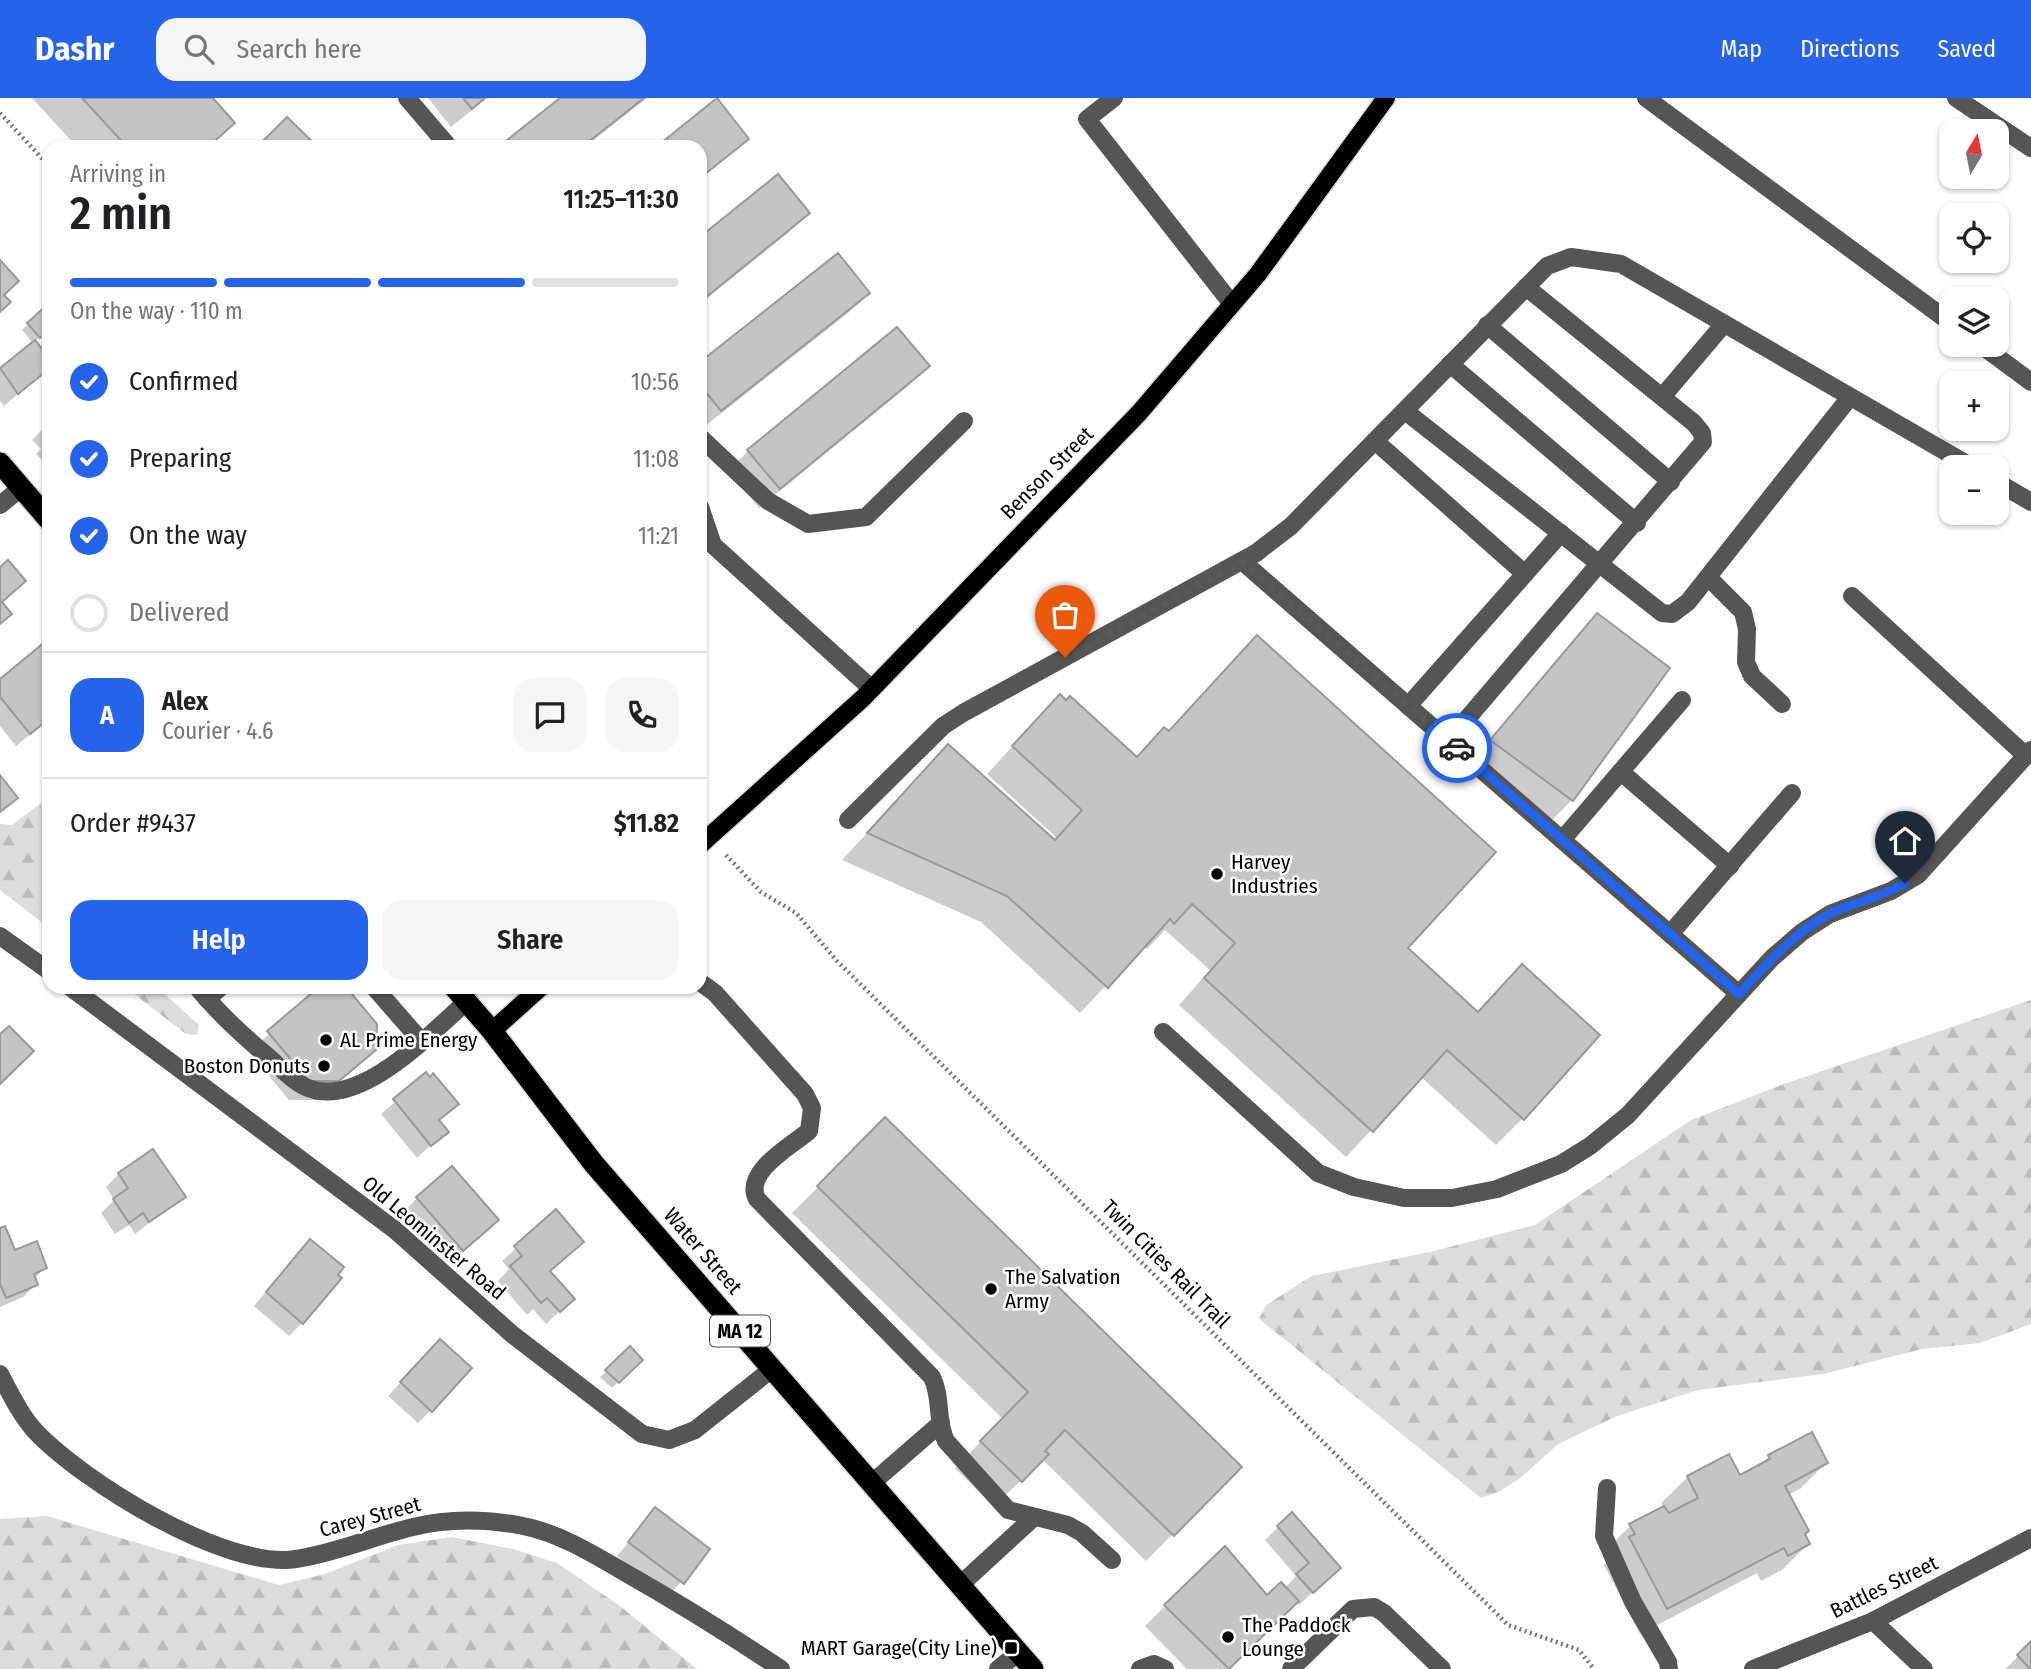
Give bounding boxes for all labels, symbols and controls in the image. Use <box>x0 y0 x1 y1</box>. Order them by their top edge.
search box <box>156 18 646 81</box>
text: Dashr <box>35 29 114 69</box>
icon: search <box>180 30 218 68</box>
text: Search here <box>236 34 362 65</box>
text: Map <box>1721 35 1762 63</box>
text: Directions <box>1800 35 1899 63</box>
text: Saved <box>1937 35 1996 63</box>
north arrow <box>1939 119 2009 189</box>
map controls <box>1939 119 2009 525</box>
text: Arriving in <box>70 160 166 188</box>
text: 11:25–11:30 <box>563 184 679 215</box>
text: 2 min <box>70 186 172 241</box>
button: locate <box>1939 203 2009 273</box>
button: layers <box>1939 287 2009 357</box>
text: On the way · 110 m <box>70 297 243 325</box>
icon: check <box>70 363 108 401</box>
text: Confirmed <box>129 366 239 397</box>
text: 10:56 <box>631 368 679 396</box>
button: + <box>1939 371 2009 441</box>
street label: Benson Street <box>995 421 1099 525</box>
icon: check <box>70 440 108 478</box>
text: Preparing <box>129 443 231 474</box>
text: 11:08 <box>633 445 679 473</box>
button: − <box>1939 455 2009 525</box>
icon: check <box>70 517 108 555</box>
text: On the way <box>129 520 247 551</box>
text: 11:21 <box>638 522 679 550</box>
pin <box>1035 585 1095 657</box>
icon: bag <box>1046 596 1084 634</box>
text: Delivered <box>129 597 230 628</box>
button: chat <box>513 678 587 752</box>
button: phone <box>605 678 679 752</box>
text: Alex <box>162 686 208 717</box>
text: A <box>100 700 114 731</box>
courier <box>1422 713 1492 783</box>
text: Courier · 4.6 <box>162 717 273 745</box>
icon: car <box>1438 729 1476 767</box>
text: Order #9437 <box>70 808 196 839</box>
text: $11.82 <box>614 808 679 839</box>
pin <box>1875 811 1935 883</box>
icon: home <box>1886 822 1924 860</box>
place label: Harvey Industries <box>1231 849 1318 899</box>
marker: Harvey Industries <box>1209 866 1225 882</box>
button: Help <box>70 900 368 980</box>
button: Share <box>382 900 679 980</box>
place label: AL Prime Energy <box>340 1027 478 1053</box>
marker: AL Prime Energy <box>318 1032 334 1048</box>
place label: Boston Donuts <box>184 1053 310 1079</box>
marker: Boston Donuts <box>316 1058 332 1074</box>
street label: Old Leominster Road <box>357 1170 511 1306</box>
street label: Twin Cities Rail Trail <box>1096 1194 1236 1334</box>
street label: Water Street <box>658 1202 748 1300</box>
place label: The Salvation Army <box>1005 1264 1121 1314</box>
marker: The Salvation Army <box>983 1281 999 1297</box>
road number: MA 12 <box>710 1316 770 1346</box>
street label: Carey Street <box>317 1491 424 1543</box>
street label: Battles Street <box>1826 1550 1942 1624</box>
place label: The Paddock Lounge <box>1242 1612 1351 1662</box>
marker: The Paddock Lounge <box>1220 1629 1236 1645</box>
place label: MART Garage(City Line) <box>801 1635 997 1661</box>
marker: MART Garage(City Line) <box>1003 1640 1019 1656</box>

